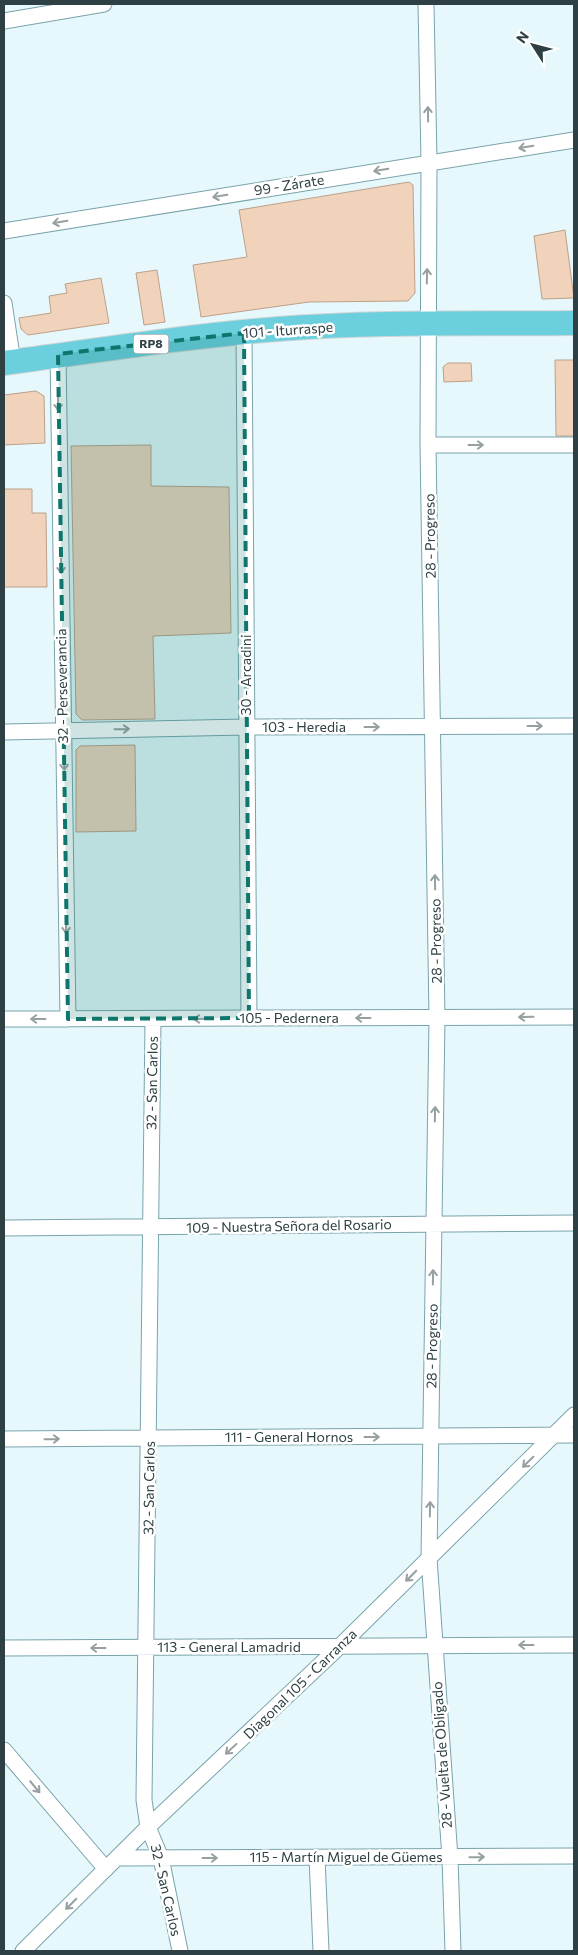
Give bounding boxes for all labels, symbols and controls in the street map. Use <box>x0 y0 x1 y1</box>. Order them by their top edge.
north arrow <box>508 20 558 70</box>
text: N <box>512 28 532 46</box>
one-way arrow <box>423 106 433 122</box>
one-way arrow <box>518 142 534 152</box>
one-way arrow <box>373 165 389 175</box>
street label: 99 - Zárate <box>253 171 325 198</box>
one-way arrow <box>213 191 229 201</box>
one-way arrow <box>52 217 68 227</box>
one-way arrow <box>422 268 432 284</box>
street label: 101 - Iturraspe <box>242 318 334 341</box>
road number: RP8 <box>134 334 168 354</box>
one-way arrow <box>53 394 63 411</box>
one-way arrow <box>468 440 484 450</box>
street label: 28 - Progreso <box>420 493 439 579</box>
one-way arrow <box>56 557 66 573</box>
street label: 32 - Perseverancia <box>52 628 71 744</box>
street label: 30 - Arcadini <box>237 635 254 715</box>
street label: 103 - Heredia <box>262 718 346 735</box>
one-way arrow <box>526 721 543 731</box>
one-way arrow <box>364 722 380 732</box>
one-way arrow <box>114 724 130 734</box>
one-way arrow <box>59 755 68 771</box>
one-way arrow <box>430 874 440 890</box>
street label: 28 - Progreso <box>426 898 445 984</box>
one-way arrow <box>61 917 71 933</box>
street label: 105 - Pedernera <box>239 1009 339 1026</box>
one-way arrow <box>518 1012 534 1022</box>
one-way arrow <box>355 1013 372 1023</box>
one-way arrow <box>30 1014 46 1024</box>
one-way arrow <box>193 1014 209 1024</box>
street label: 32 - San Carlos <box>142 1036 161 1130</box>
one-way arrow <box>431 1107 440 1123</box>
street label: 109 - Nuestra Señora del Rosario <box>186 1215 392 1236</box>
one-way arrow <box>428 1269 438 1285</box>
street label: 28 - Progreso <box>422 1303 441 1389</box>
street label: 111 - General Hornos <box>225 1428 353 1445</box>
one-way arrow <box>364 1432 380 1442</box>
one-way arrow <box>44 1434 60 1444</box>
street label: 32 - San Carlos <box>139 1441 158 1535</box>
one-way arrow <box>521 1456 534 1468</box>
one-way arrow <box>425 1501 435 1518</box>
one-way arrow <box>405 1570 417 1582</box>
street label: Diagonal 105 - Carranza <box>240 1625 360 1742</box>
street label: 113 - General Lamadrid <box>157 1638 301 1655</box>
one-way arrow <box>518 1640 534 1650</box>
one-way arrow <box>90 1643 106 1653</box>
street label: 28 - Vuelta de Obligado <box>428 1681 455 1829</box>
one-way arrow <box>225 1743 237 1755</box>
one-way arrow <box>30 1780 41 1793</box>
street label: 32 - San Carlos <box>148 1842 185 1938</box>
street label: 115 - Martín Miguel de Güemes <box>249 1848 443 1865</box>
one-way arrow <box>469 1852 485 1862</box>
one-way arrow <box>202 1853 218 1863</box>
one-way arrow <box>65 1898 77 1910</box>

